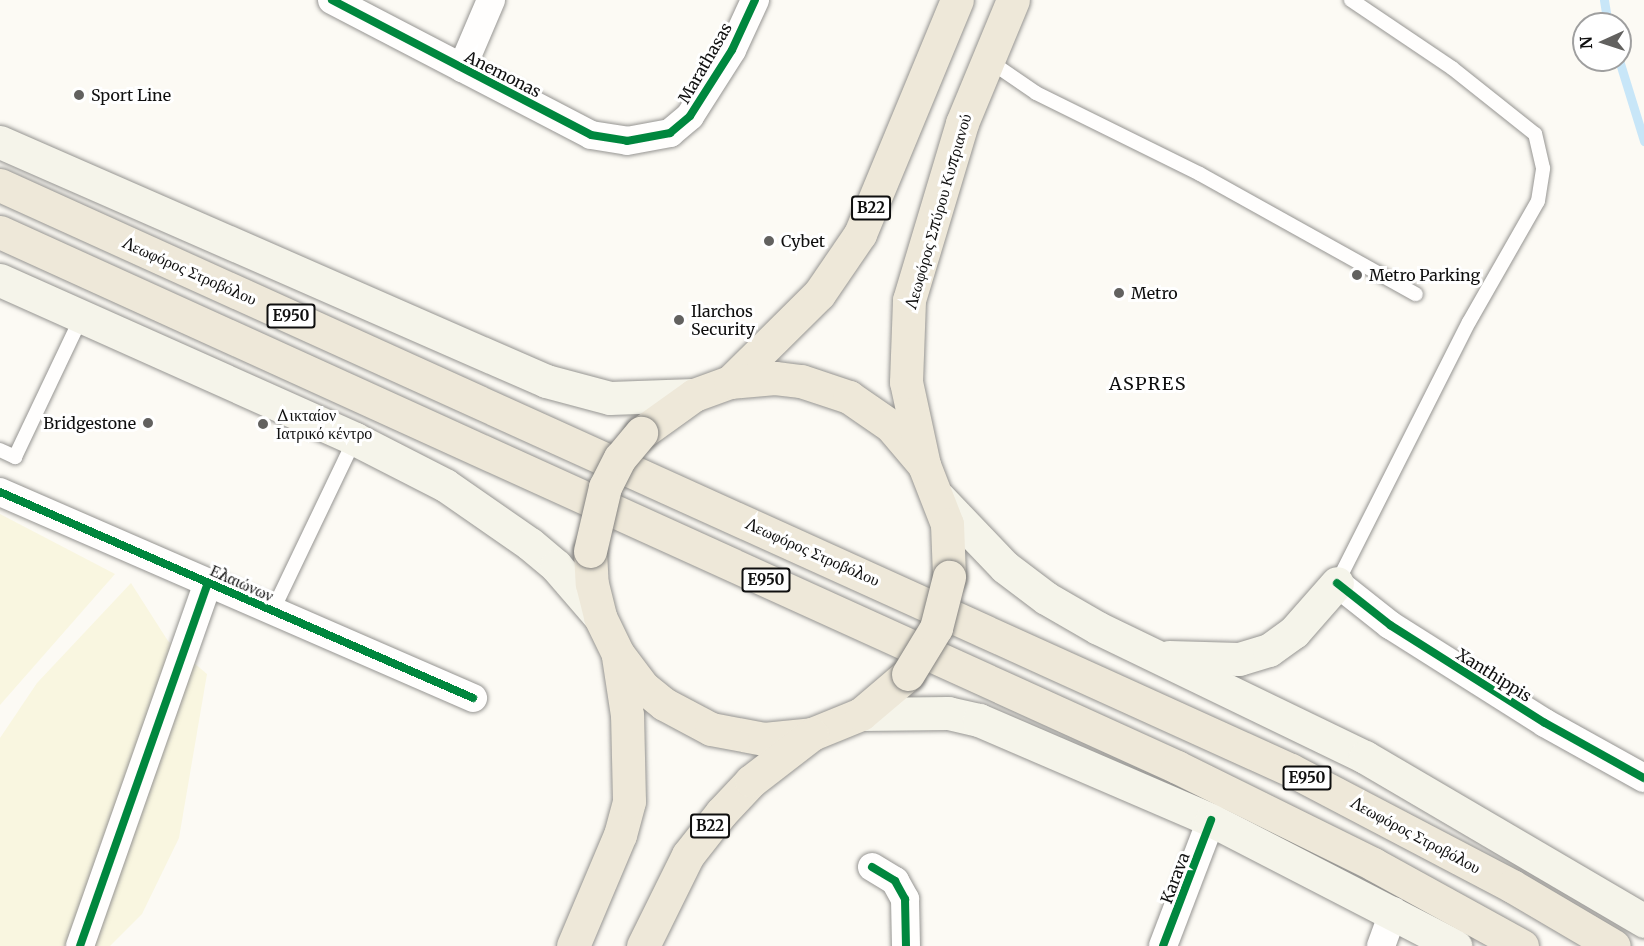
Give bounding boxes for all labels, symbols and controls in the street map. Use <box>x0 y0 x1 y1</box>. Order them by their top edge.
north arrow <box>1572 12 1632 72</box>
street label: Marathasas <box>674 19 736 107</box>
text: N <box>1576 36 1596 50</box>
street label: Anemonas <box>462 47 544 101</box>
place label: Sport Line <box>91 85 171 105</box>
marker: Sport Line <box>72 88 86 102</box>
street label: Λεωφόρος Σπύρου Κυπριανού <box>901 111 975 311</box>
road number: B22 <box>850 196 892 220</box>
place label: Cybet <box>781 231 825 251</box>
street label: Λεωφόρος Στροβόλου <box>120 233 260 309</box>
marker: Cybet <box>762 234 776 248</box>
place label: Metro Parking <box>1369 265 1480 285</box>
marker: Metro Parking <box>1350 268 1364 282</box>
place label: Metro <box>1131 283 1177 303</box>
marker: Metro <box>1112 286 1126 300</box>
place label: Ilarchos Security <box>691 301 755 339</box>
road number: E950 <box>266 304 316 328</box>
marker: Ilarchos Security <box>672 313 686 327</box>
district label: ASPRES <box>1109 373 1187 395</box>
place label: Δικταίον Ιατρικό κέντρο <box>276 405 372 443</box>
place label: Bridgestone <box>43 413 136 433</box>
marker: Δικταίον Ιατρικό κέντρο <box>254 415 272 433</box>
marker: Bridgestone <box>141 416 155 430</box>
street label: Λεωφόρος Στροβόλου <box>743 514 883 590</box>
street label: Ελαιώνων <box>207 561 277 605</box>
road number: E950 <box>740 568 792 592</box>
street label: Xanthippis <box>1453 644 1535 706</box>
road number: E950 <box>1282 766 1332 790</box>
street label: Λεωφόρος Στροβόλου <box>1348 793 1484 877</box>
road number: B22 <box>689 814 731 838</box>
street label: Karava <box>1157 850 1193 906</box>

